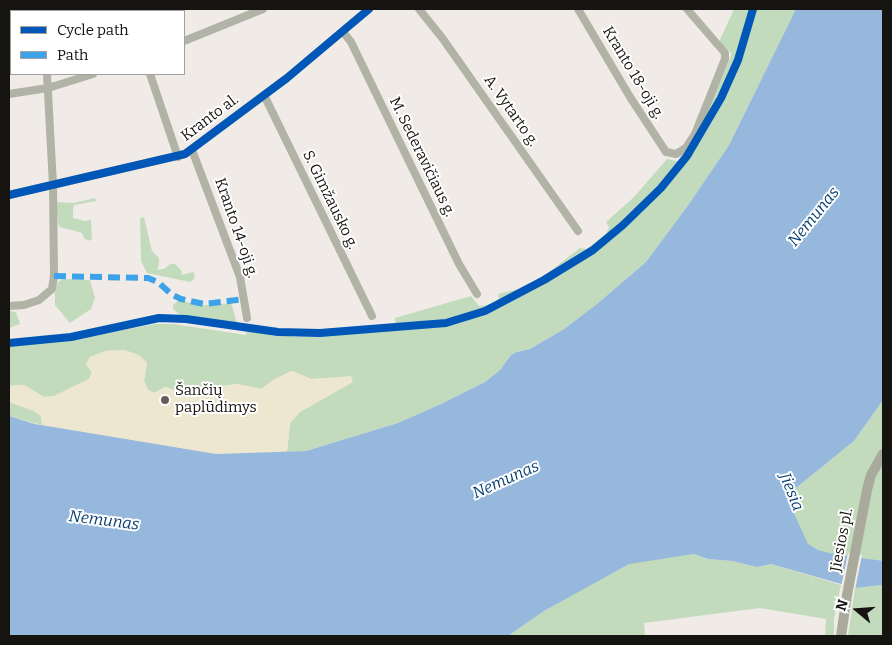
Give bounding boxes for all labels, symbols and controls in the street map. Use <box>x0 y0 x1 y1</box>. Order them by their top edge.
legend <box>10 10 185 75</box>
text: Cycle path <box>57 21 129 39</box>
street label: Kranto 18-oji g. <box>598 23 668 123</box>
text: Path <box>57 46 88 64</box>
street label: A. Vytarto g. <box>480 72 542 150</box>
street label: Kranto al. <box>178 91 242 145</box>
street label: M. Sederavičiaus g. <box>385 94 459 220</box>
street label: S. Gimžausko g. <box>298 148 362 252</box>
street label: Kranto 14-oji g. <box>210 176 262 280</box>
water label: Nemunas <box>784 183 844 251</box>
place label: Šančių paplūdimys <box>175 382 257 417</box>
marker: Šančių paplūdimys <box>159 394 171 406</box>
water label: Nemunas <box>470 457 542 503</box>
water label: Jiesia <box>775 470 807 514</box>
water label: Nemunas <box>68 507 140 535</box>
street label: Jiesios pl. <box>827 507 857 573</box>
north arrow <box>832 585 882 635</box>
text: N <box>833 597 852 613</box>

